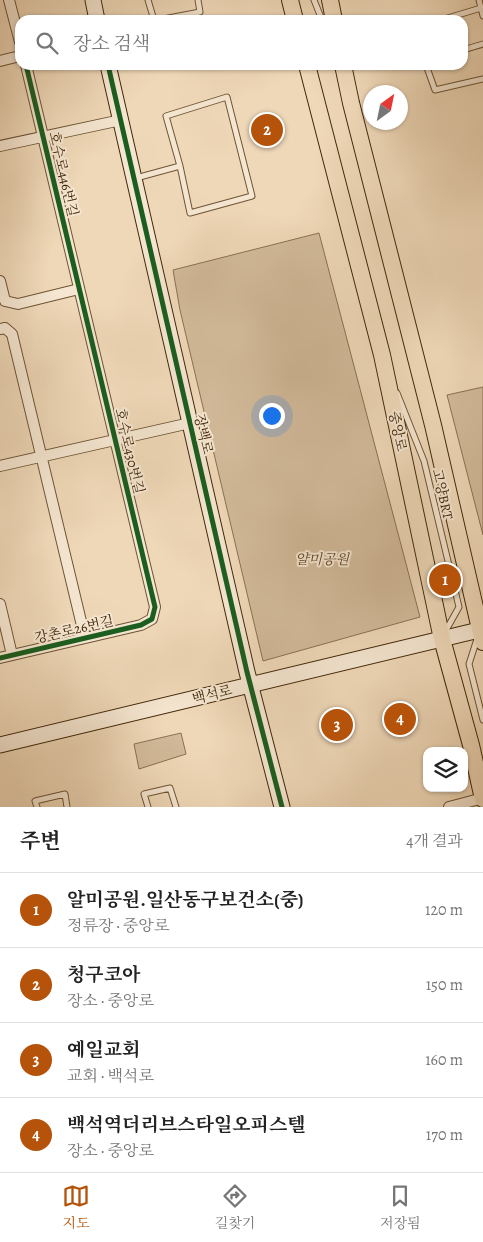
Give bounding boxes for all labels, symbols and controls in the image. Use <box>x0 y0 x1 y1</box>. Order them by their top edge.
search box <box>15 15 468 70</box>
icon: search <box>33 29 61 57</box>
text: 장소 검색 <box>73 31 150 57</box>
north arrow <box>363 85 408 130</box>
pin: 2 <box>251 111 283 149</box>
street label: 호수로446번길 <box>44 130 83 219</box>
your location <box>259 403 285 429</box>
street label: 호수로430번길 <box>110 406 149 496</box>
street label: 중앙로 <box>384 409 411 453</box>
street label: 장백로 <box>190 412 217 456</box>
street label: 고양BRT <box>427 467 458 522</box>
park label: 얄미공원 <box>295 550 351 569</box>
pin: 1 <box>429 561 461 599</box>
street label: 강촌로26번길 <box>33 611 116 648</box>
street label: 백석로 <box>190 680 235 709</box>
pin: 4 <box>384 700 416 738</box>
pin: 3 <box>321 706 353 744</box>
map controls <box>423 747 468 792</box>
button: layers <box>423 747 468 792</box>
text: 주변 <box>20 827 61 855</box>
text: 4개 결과 <box>406 830 463 852</box>
text: 알미공원.일산동구보건소(중) <box>67 887 304 913</box>
text: 1 <box>33 899 39 921</box>
text: 120 m <box>425 899 463 921</box>
text: 정류장 · 중앙로 <box>67 915 169 937</box>
text: 청구코아 <box>67 962 140 988</box>
text: 2 <box>32 974 40 996</box>
text: 150 m <box>426 974 463 996</box>
text: 장소 · 중앙로 <box>67 990 154 1012</box>
text: 예일교회 <box>67 1037 140 1063</box>
text: 3 <box>33 1049 39 1071</box>
text: 160 m <box>425 1049 463 1071</box>
text: 교회 · 백석로 <box>67 1065 154 1087</box>
text: 백석역더리브스타일오피스텔 <box>67 1112 306 1138</box>
text: 4 <box>32 1124 40 1146</box>
text: 170 m <box>426 1124 463 1146</box>
text: 장소 · 중앙로 <box>67 1140 154 1162</box>
tab: 지도 <box>62 1182 90 1233</box>
tab: 길찾기 <box>215 1182 255 1233</box>
tab: 저장됨 <box>380 1182 421 1233</box>

